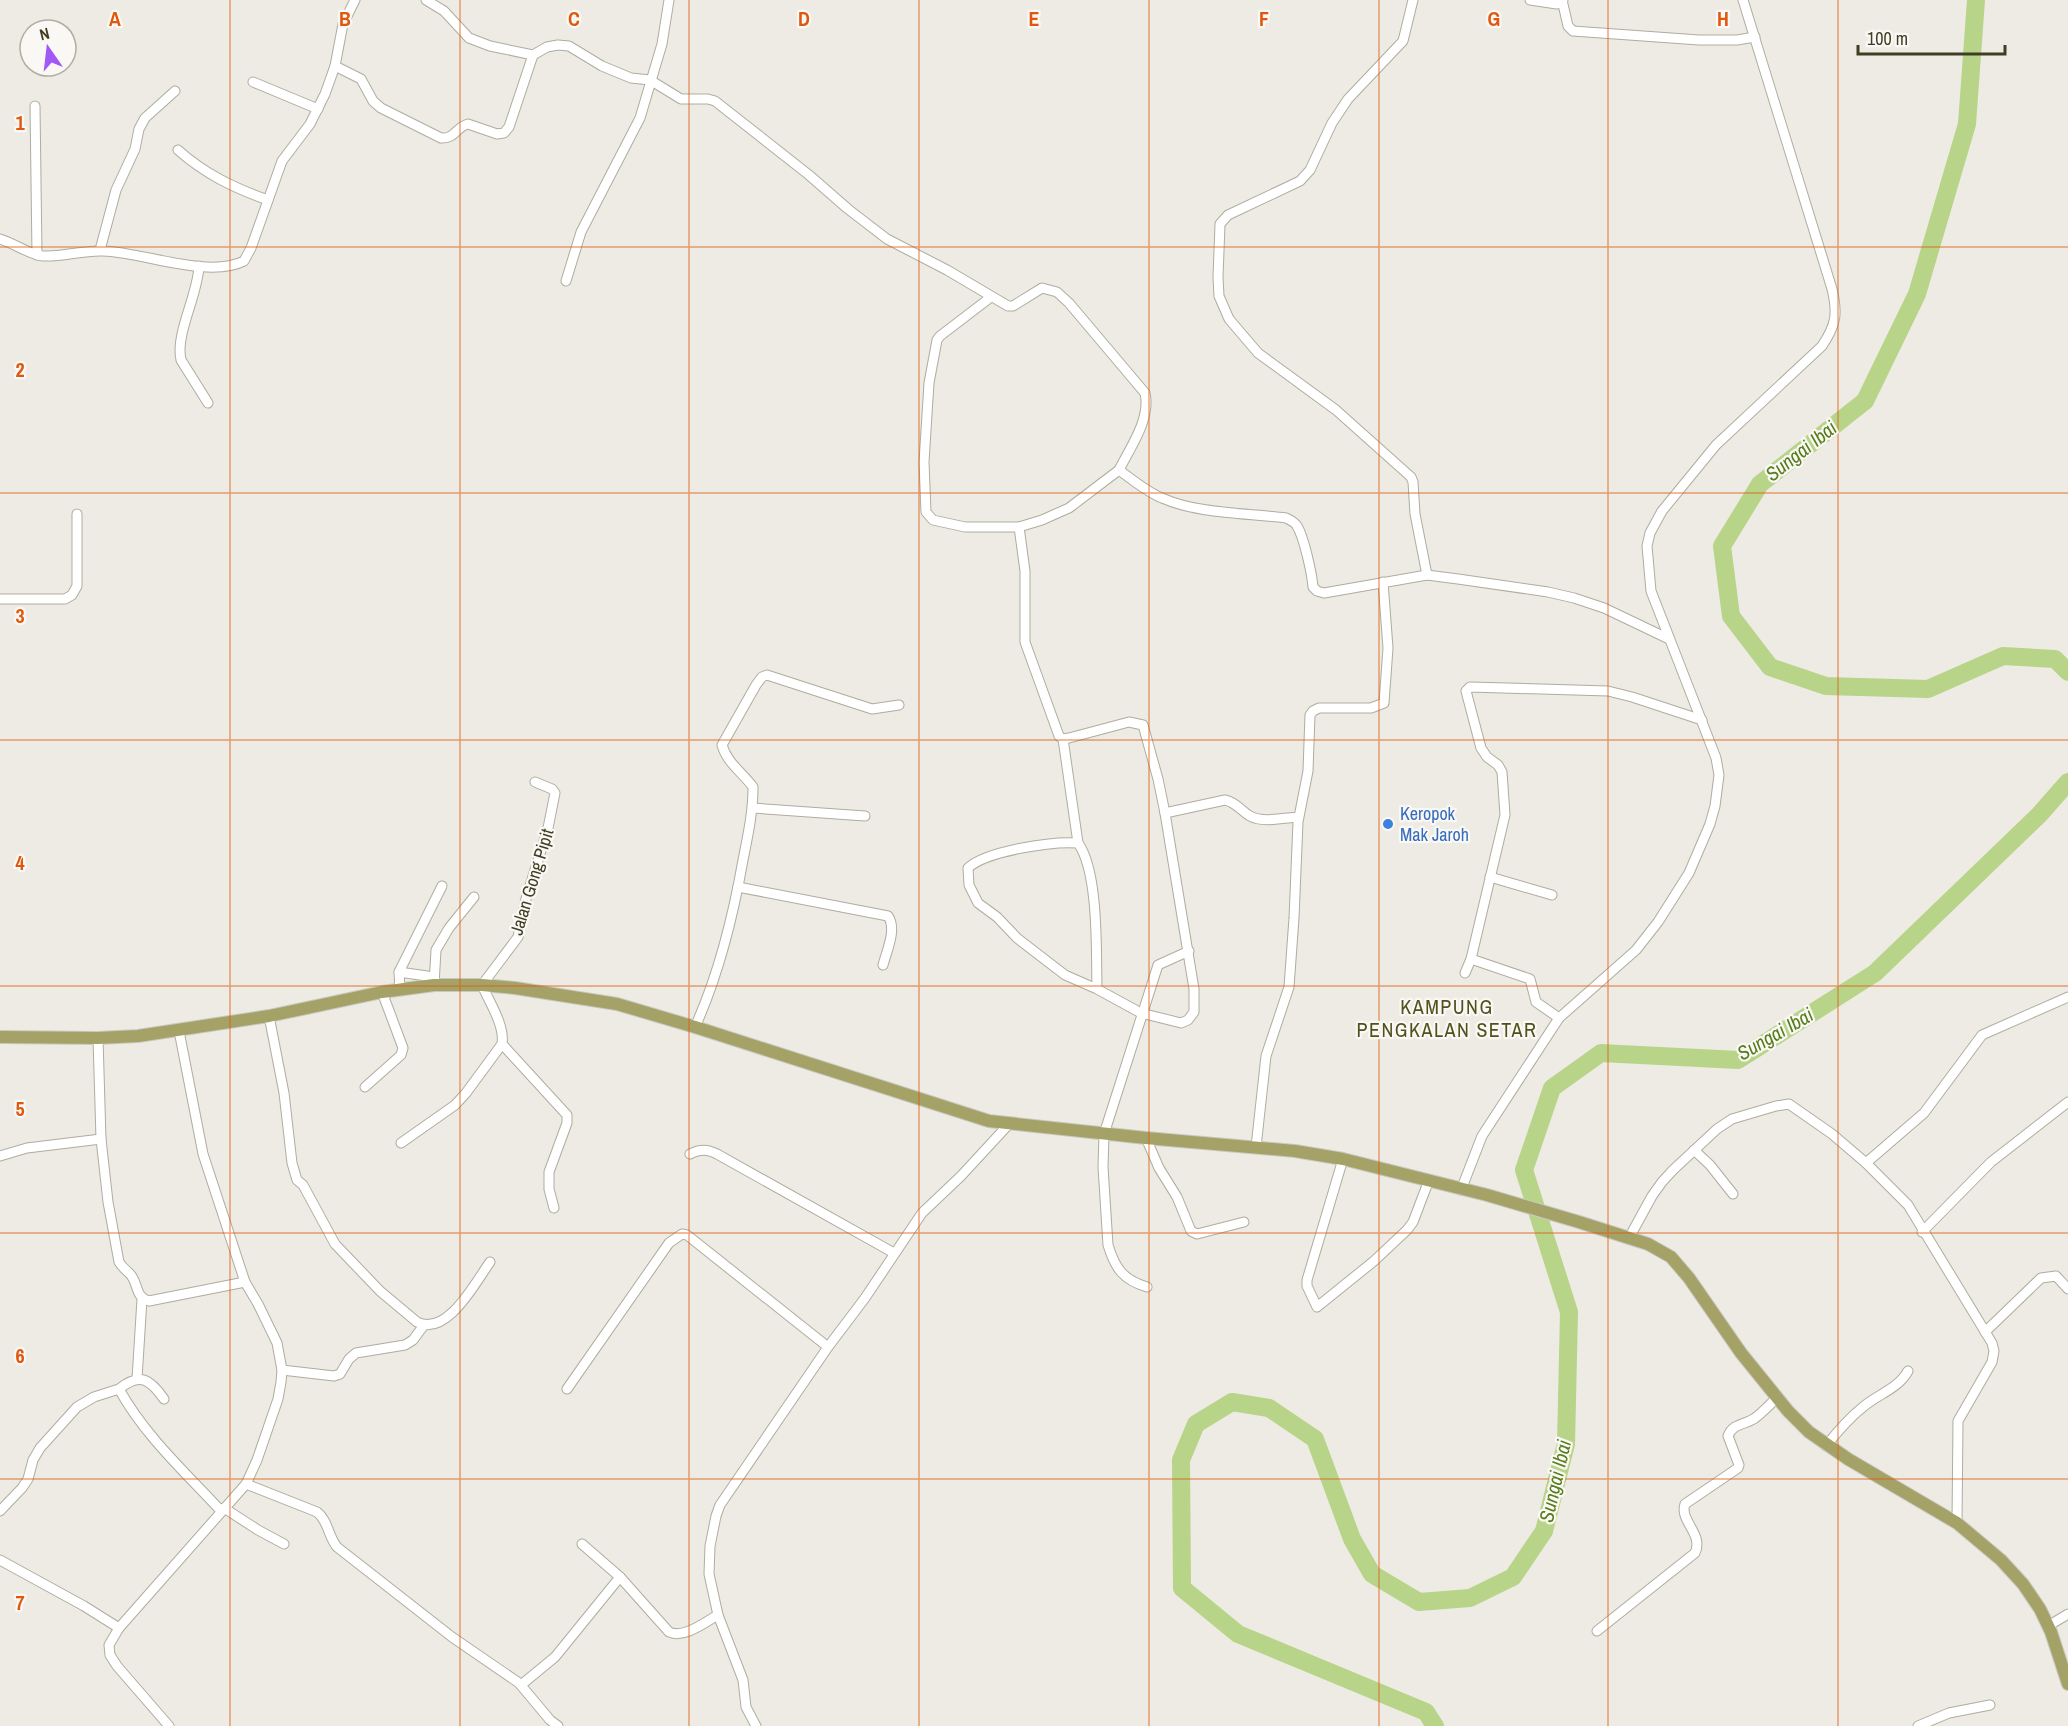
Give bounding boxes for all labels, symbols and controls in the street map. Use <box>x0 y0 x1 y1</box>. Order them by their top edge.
text: A <box>109 5 121 32</box>
text: B <box>339 5 351 32</box>
text: C <box>568 5 580 32</box>
text: D <box>798 5 810 32</box>
text: E <box>1029 5 1040 32</box>
text: F <box>1259 5 1269 32</box>
text: G <box>1488 5 1500 32</box>
text: H <box>1717 5 1729 32</box>
north arrow <box>18 18 78 78</box>
scale bar <box>1858 18 2005 56</box>
text: N <box>37 22 52 45</box>
text: 100 m <box>1867 26 1908 51</box>
text: 1 <box>15 109 25 136</box>
text: 2 <box>15 356 25 383</box>
water label: Sungai Ibai <box>1759 414 1842 487</box>
text: 3 <box>15 602 25 629</box>
place label: Keropok Mak Jaroh <box>1400 801 1469 847</box>
marker: Keropok Mak Jaroh <box>1381 817 1395 831</box>
street label: Jalan Gong Pipit <box>503 826 560 938</box>
text: 4 <box>15 849 25 876</box>
district label: KAMPUNG PENGKALAN SETAR <box>1357 993 1537 1043</box>
water label: Sungai Ibai <box>1732 1001 1818 1066</box>
text: 5 <box>15 1095 25 1122</box>
text: 6 <box>15 1342 25 1369</box>
water label: Sungai Ibai <box>1532 1437 1577 1525</box>
text: 7 <box>15 1589 25 1616</box>

